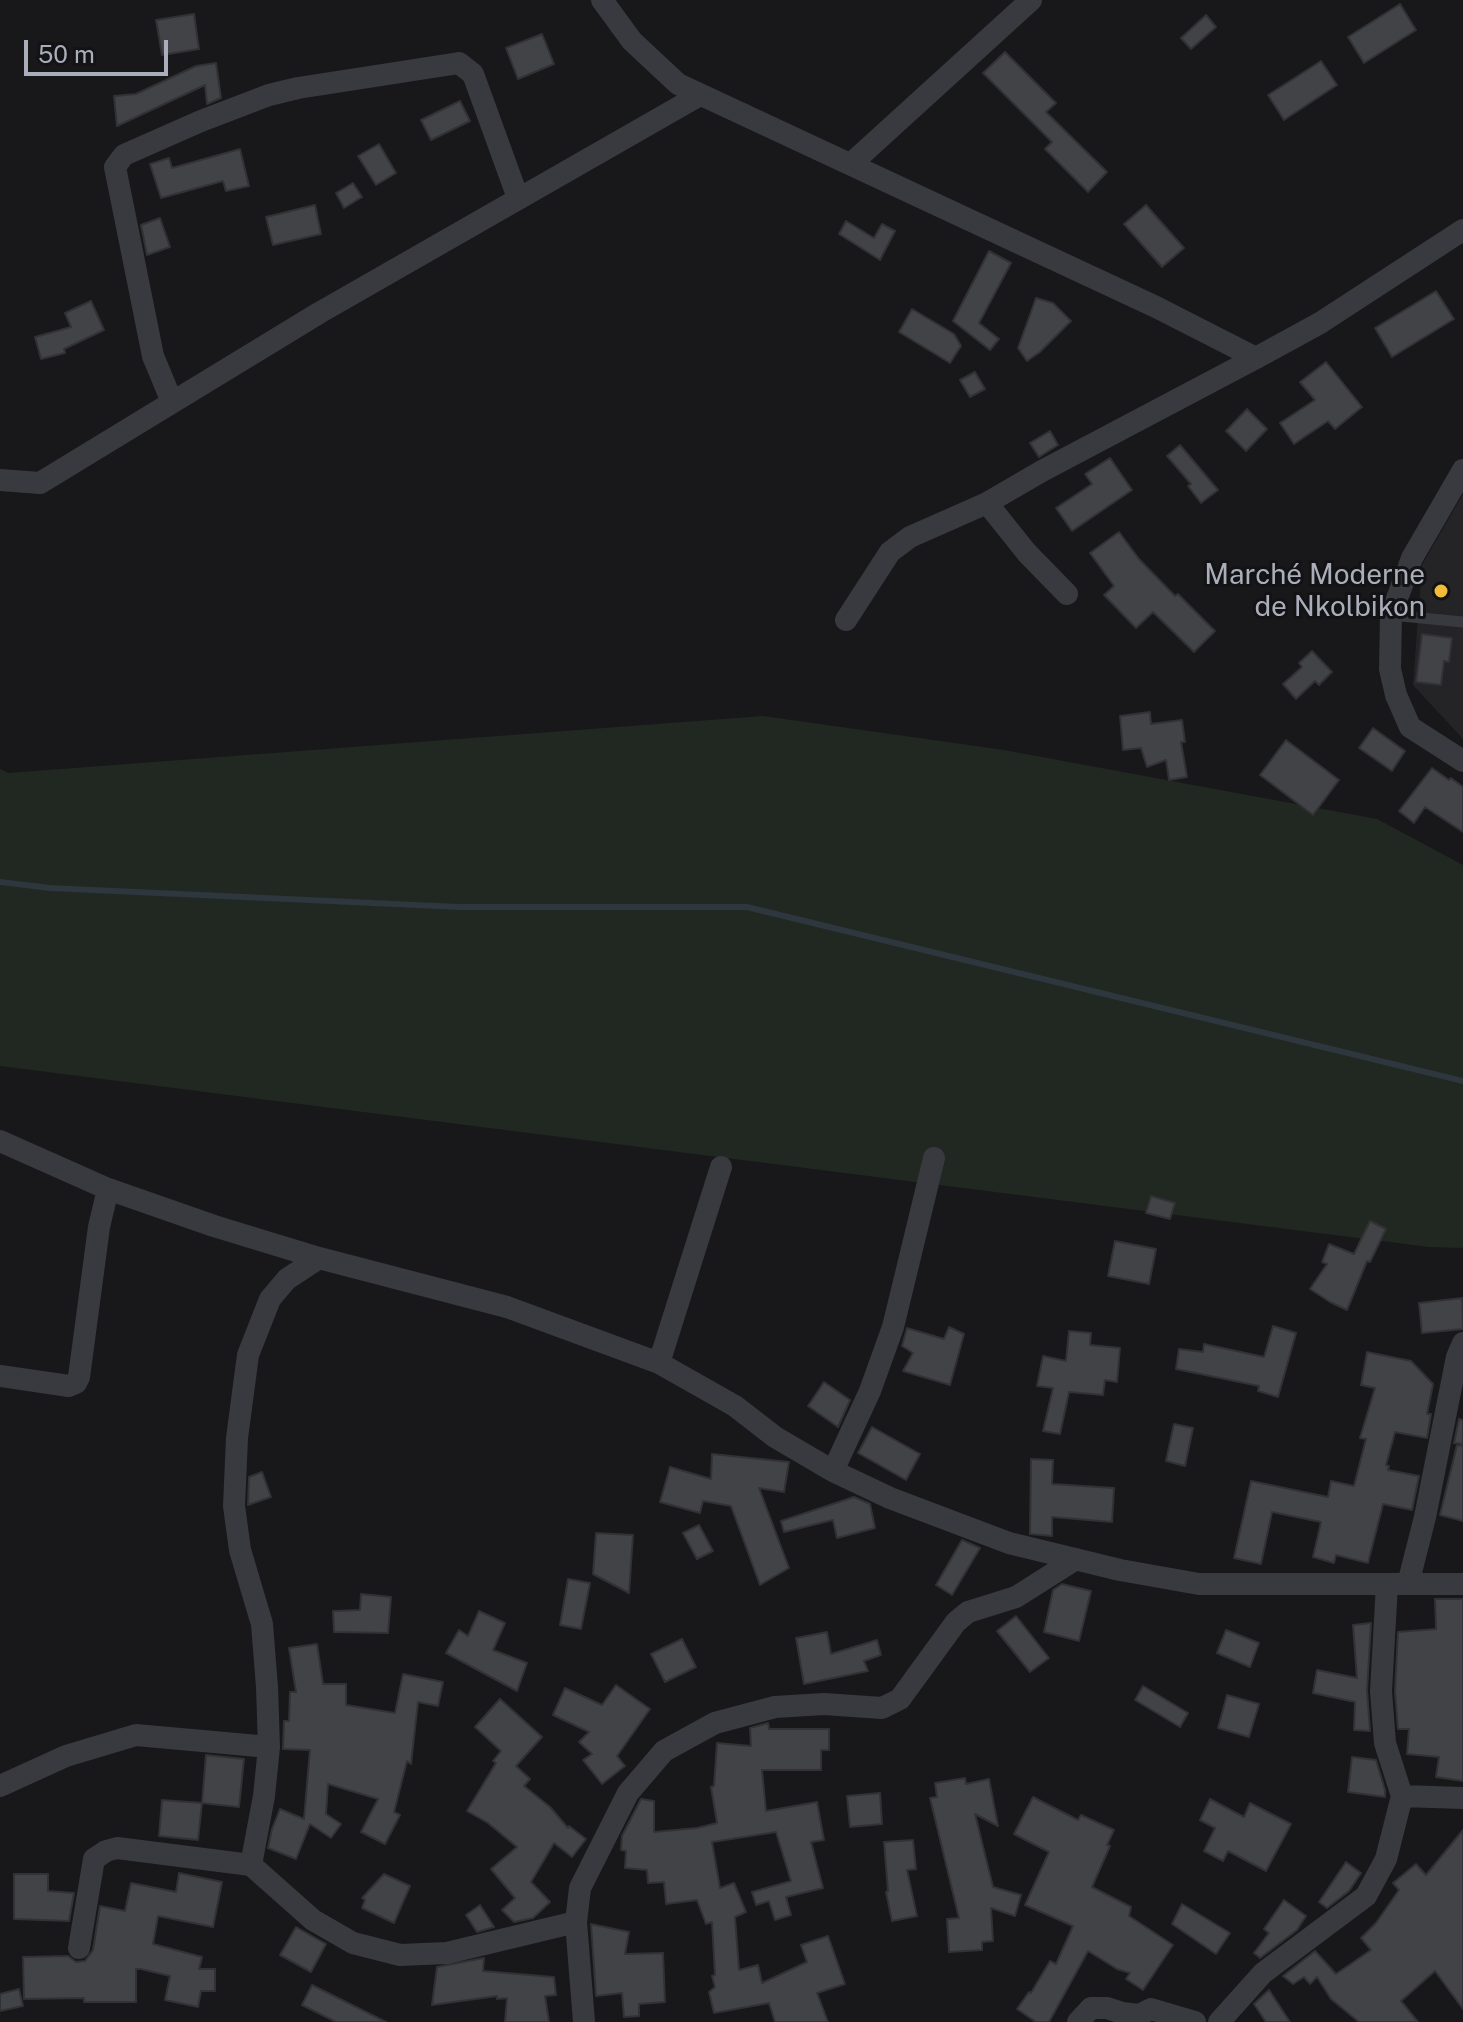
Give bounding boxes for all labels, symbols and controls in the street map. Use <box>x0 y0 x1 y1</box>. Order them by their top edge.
scale bar <box>28 24 172 74</box>
text: 50 m <box>38 40 95 68</box>
place label: Marché Moderne de Nkolbikon <box>1204 558 1425 624</box>
marker: Marché Moderne de Nkolbikon <box>1432 582 1450 600</box>

